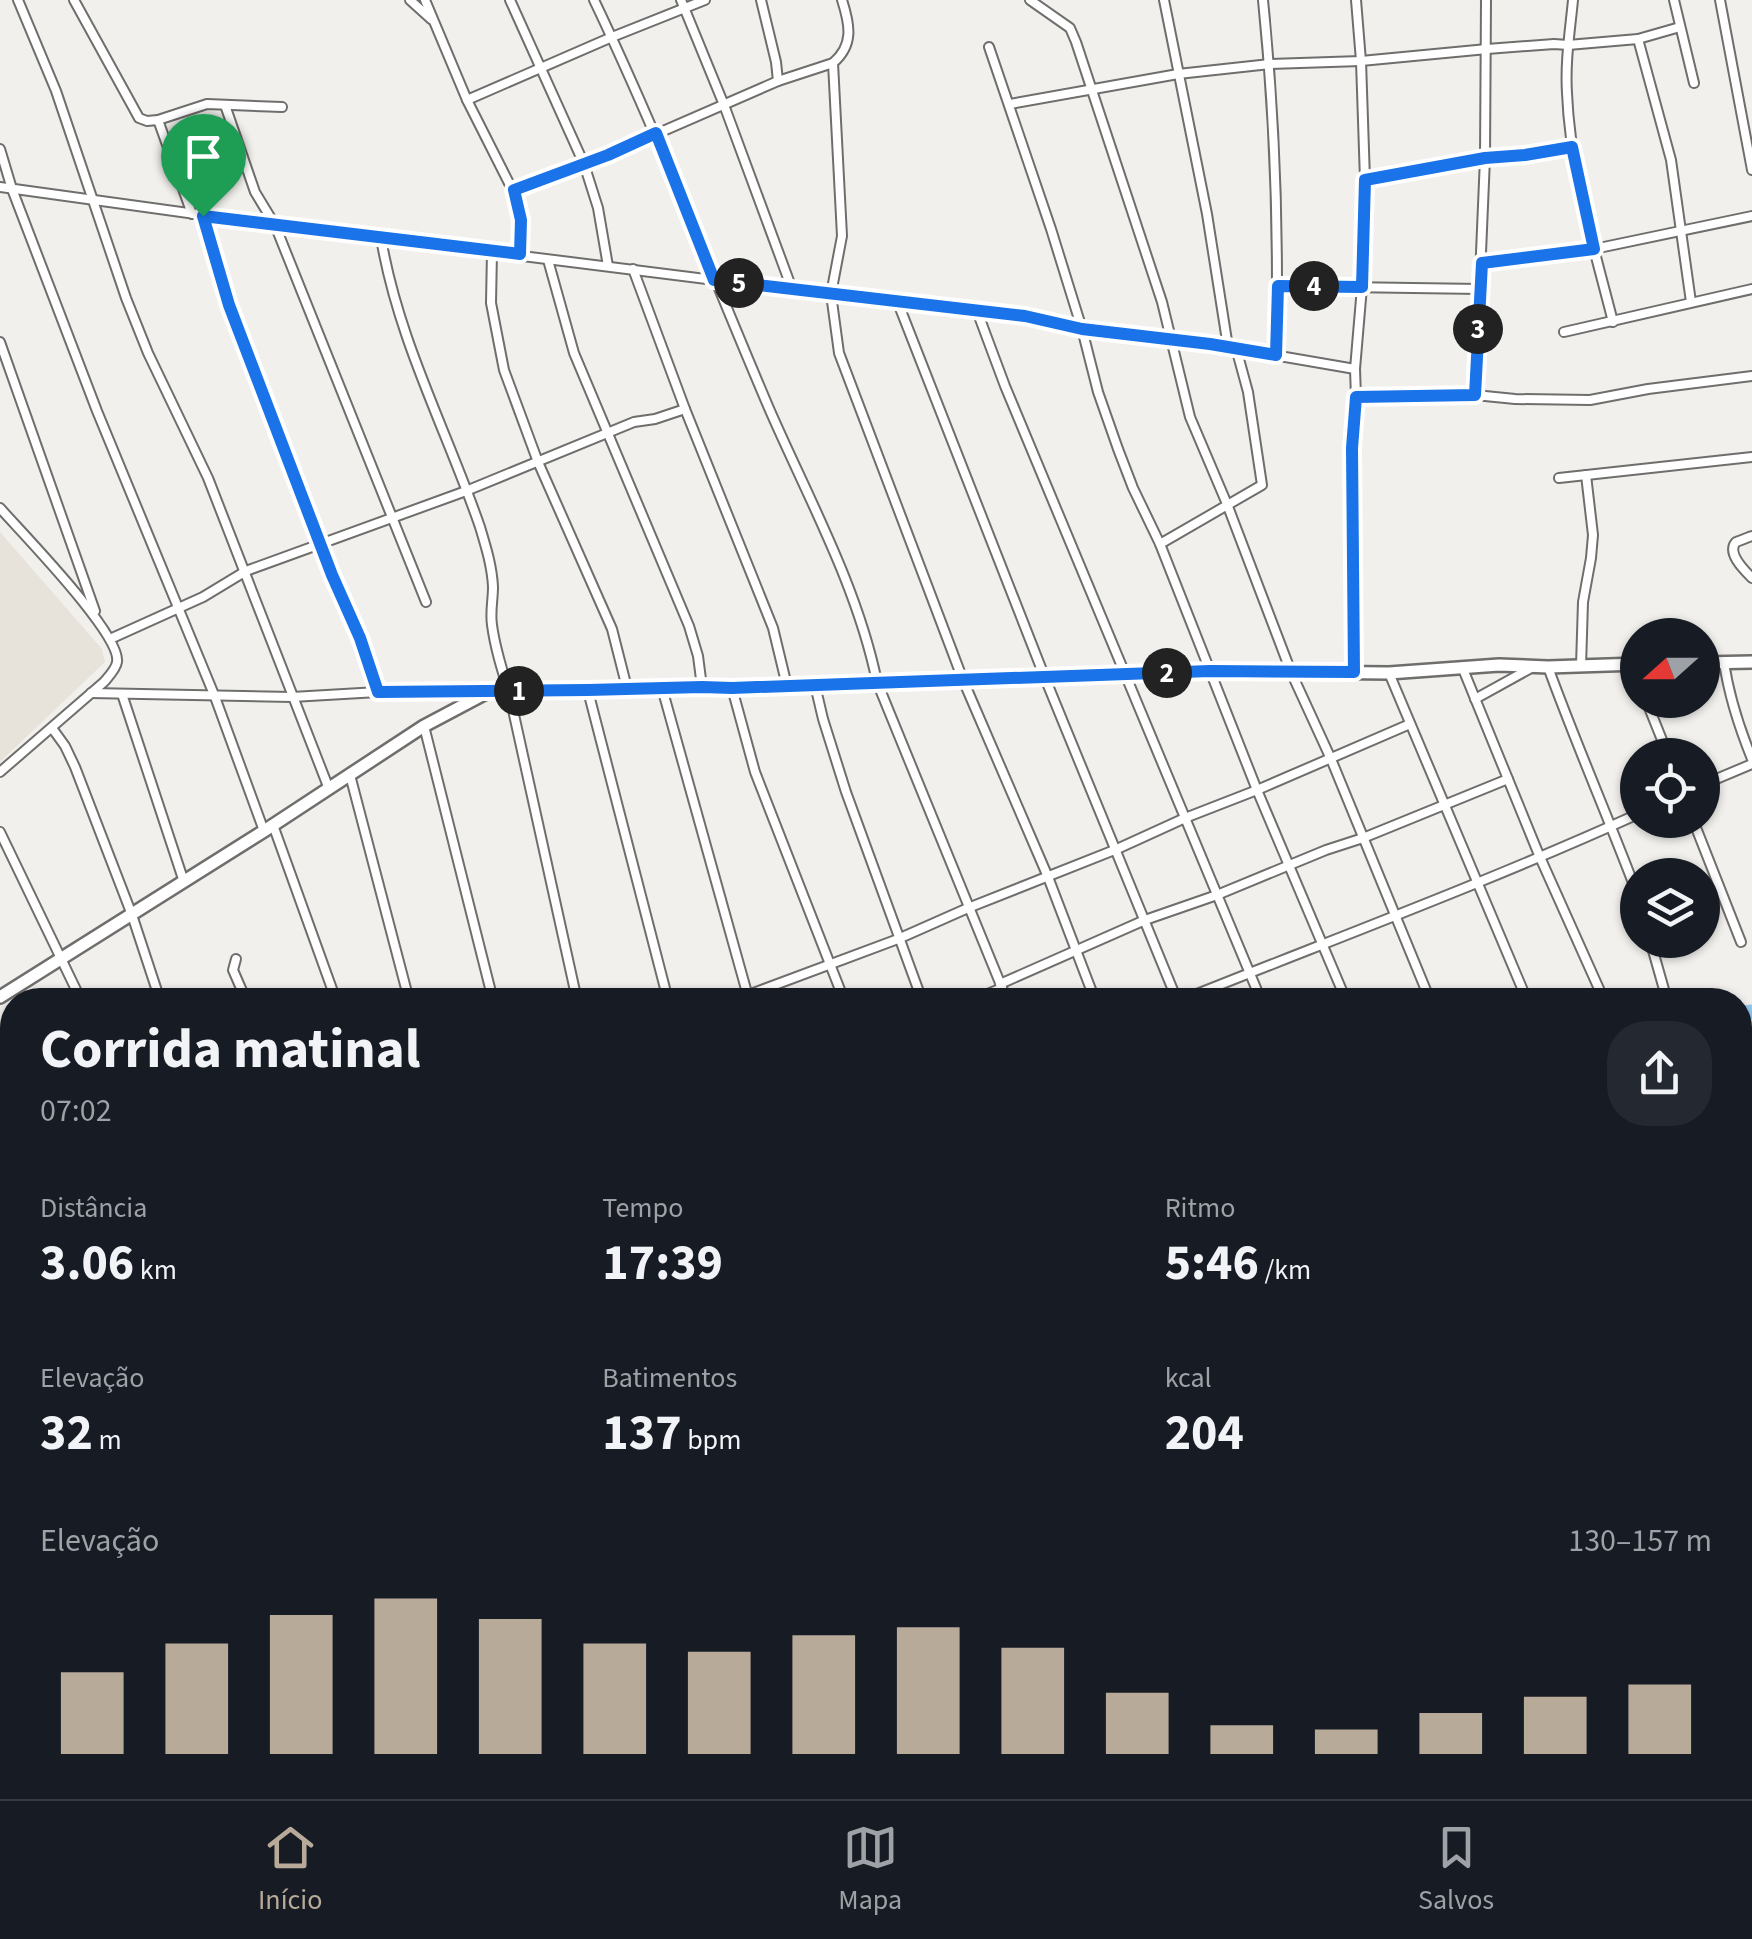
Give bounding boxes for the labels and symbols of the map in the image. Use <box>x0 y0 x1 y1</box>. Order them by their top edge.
pin <box>161 114 246 217</box>
pin: 5 <box>714 258 764 308</box>
pin: 4 <box>1289 261 1339 311</box>
pin: 3 <box>1453 304 1503 354</box>
north arrow <box>1620 618 1720 718</box>
pin: 2 <box>1142 648 1192 698</box>
pin: 1 <box>494 666 544 716</box>

